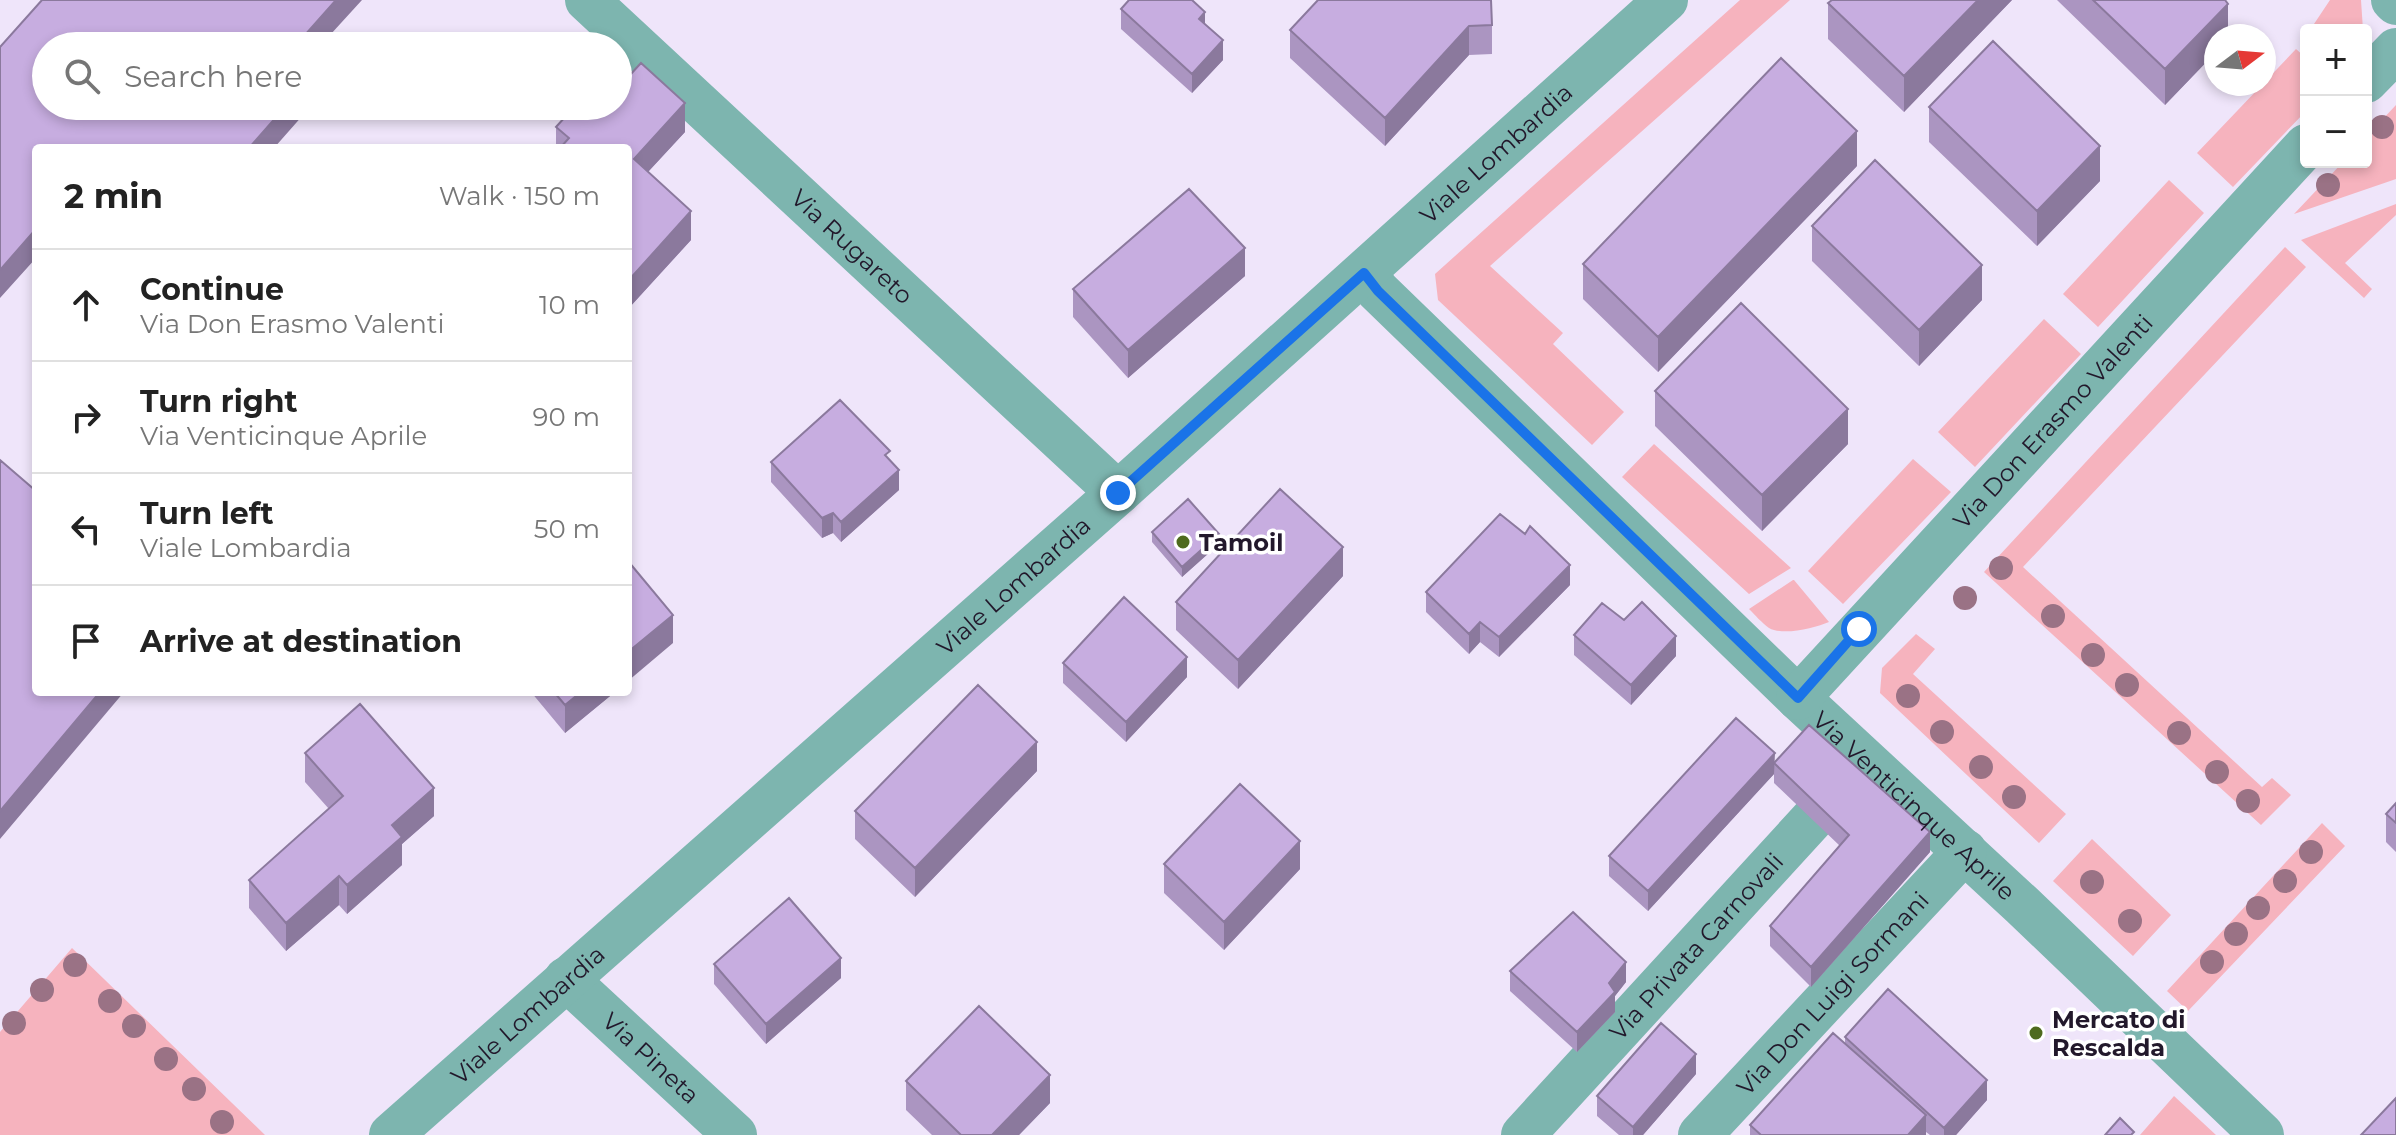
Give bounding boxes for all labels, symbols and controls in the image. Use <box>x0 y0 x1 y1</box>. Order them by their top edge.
north arrow <box>2204 24 2276 96</box>
map controls <box>2300 24 2372 168</box>
button: + <box>2300 24 2372 96</box>
search box <box>32 32 632 120</box>
icon: search <box>60 54 104 98</box>
text: Search here <box>124 58 302 95</box>
street label: Viale Lombardia <box>1413 77 1578 229</box>
button: − <box>2300 96 2372 168</box>
text: 2 min <box>64 175 163 217</box>
text: Walk · 150 m <box>439 180 600 212</box>
street label: Via Rugareto <box>785 183 919 310</box>
text: Continue <box>140 271 284 308</box>
icon: ahead <box>64 283 108 327</box>
text: 10 m <box>539 289 600 321</box>
text: Via Don Erasmo Valenti <box>140 308 444 340</box>
street label: Via Don Erasmo Valenti <box>1947 308 2158 535</box>
text: Turn right <box>140 383 297 420</box>
icon: right <box>64 395 108 439</box>
text: 90 m <box>533 401 600 433</box>
text: Via Venticinque Aprile <box>140 420 427 452</box>
route end <box>1100 475 1136 511</box>
text: Turn left <box>140 495 273 532</box>
icon: left <box>64 507 108 551</box>
street label: Viale Lombardia <box>930 510 1096 661</box>
text: 50 m <box>534 513 600 545</box>
place label: Tamoil <box>1199 528 1283 557</box>
text: Viale Lombardia <box>140 532 351 564</box>
marker: Tamoil <box>1174 533 1192 551</box>
route start <box>1841 611 1877 647</box>
icon: arrive <box>64 619 108 663</box>
text: Arrive at destination <box>140 623 462 660</box>
street label: Via Venticinque Aprile <box>1807 705 2022 906</box>
street label: Via Privata Carnovali <box>1603 847 1789 1046</box>
street label: Via Don Luigi Sormani <box>1730 885 1934 1101</box>
street label: Viale Lombardia <box>445 939 610 1090</box>
place label: Mercato di Rescalda <box>2052 1005 2186 1062</box>
street label: Via Pineta <box>597 1006 706 1109</box>
marker: Mercato di Rescalda <box>2027 1024 2045 1042</box>

